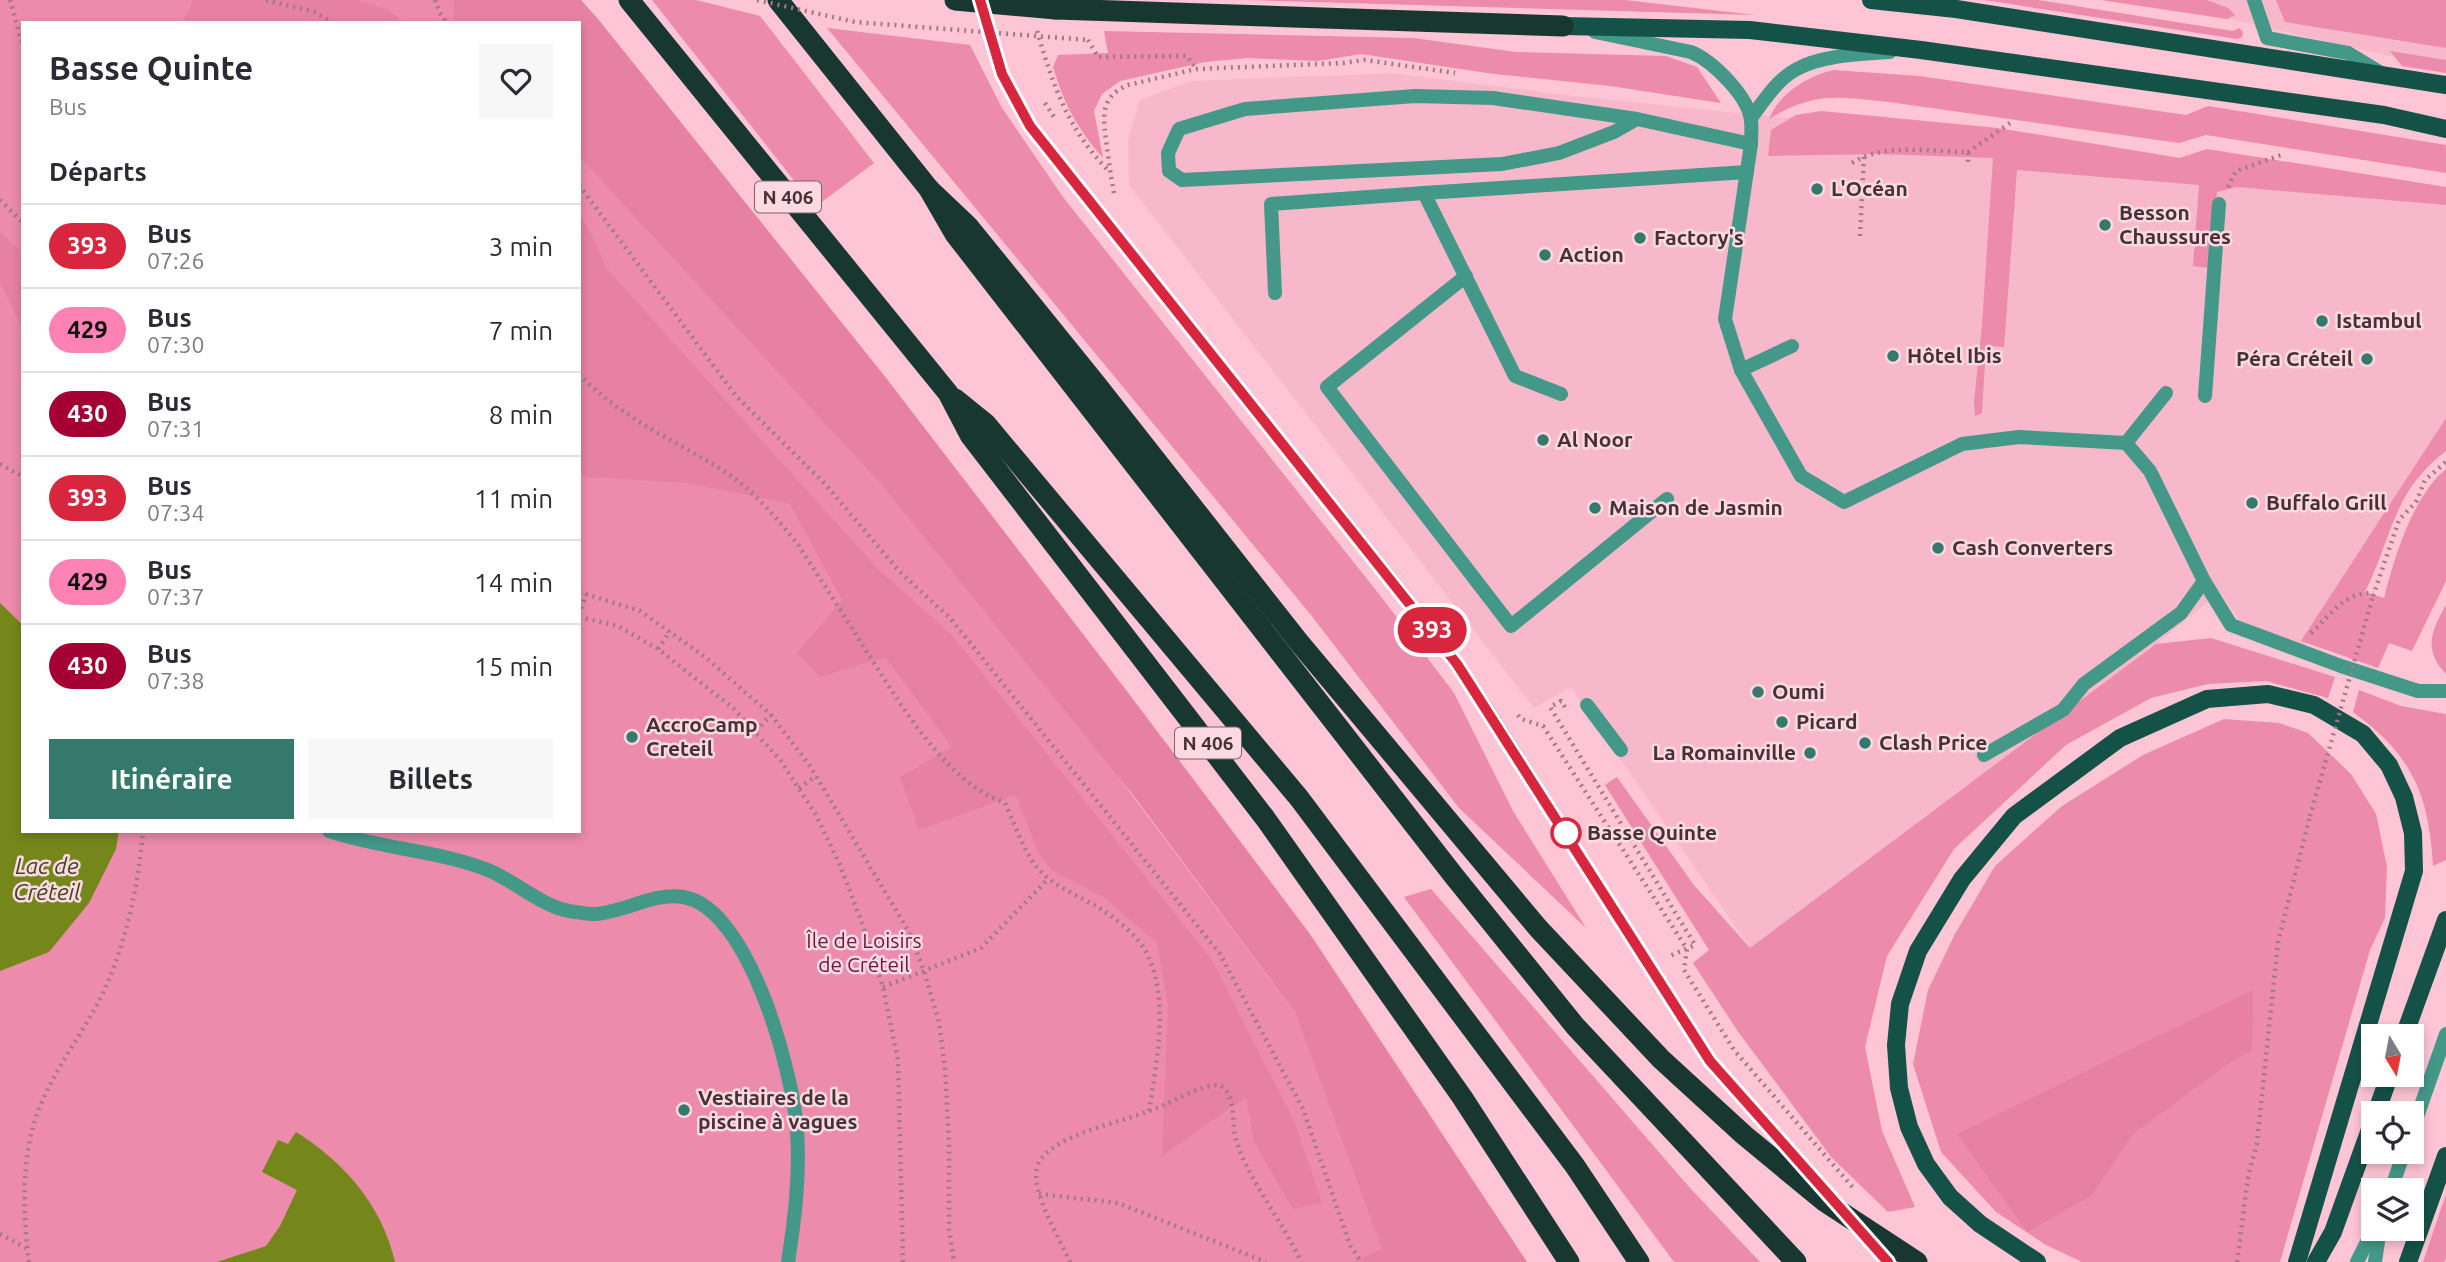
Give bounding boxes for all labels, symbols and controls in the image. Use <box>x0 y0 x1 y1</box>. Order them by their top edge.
button: heart <box>479 44 553 118</box>
text: Basse Quinte <box>49 49 253 86</box>
text: Bus <box>49 94 87 119</box>
text: Départs <box>49 157 147 186</box>
place label: L'Océan <box>1831 176 1908 200</box>
marker: L'Océan <box>1809 181 1825 197</box>
road number: N 406 <box>755 182 821 212</box>
place label: Besson Chaussures <box>2119 200 2231 248</box>
marker: Besson Chaussures <box>2097 217 2113 233</box>
text: Bus <box>147 219 192 248</box>
place label: Factory's <box>1654 225 1744 249</box>
marker: Factory's <box>1632 230 1648 246</box>
text: 393 <box>67 232 108 259</box>
text: 3 min <box>489 232 553 261</box>
place label: Action <box>1559 242 1624 266</box>
marker: Action <box>1537 247 1553 263</box>
text: 07:26 <box>147 248 205 273</box>
text: Bus <box>147 303 192 332</box>
place label: Istambul <box>2336 308 2422 332</box>
marker: Istambul <box>2314 313 2330 329</box>
text: 429 <box>67 316 108 343</box>
text: 7 min <box>489 316 553 345</box>
text: 07:30 <box>147 332 205 357</box>
place label: Hôtel Ibis <box>1907 343 2002 367</box>
place label: Péra Créteil <box>2236 346 2353 370</box>
marker: Hôtel Ibis <box>1885 348 1901 364</box>
marker: Péra Créteil <box>2359 351 2375 367</box>
text: Bus <box>147 387 192 416</box>
text: 430 <box>67 400 108 427</box>
text: 8 min <box>489 400 553 429</box>
text: 07:31 <box>147 416 205 441</box>
place label: Al Noor <box>1557 427 1633 451</box>
marker: Al Noor <box>1535 432 1551 448</box>
text: Bus <box>147 471 192 500</box>
text: 393 <box>67 484 108 511</box>
text: 11 min <box>474 484 553 513</box>
place label: Buffalo Grill <box>2266 490 2387 514</box>
place label: Maison de Jasmin <box>1609 495 1783 519</box>
marker: Buffalo Grill <box>2244 495 2260 511</box>
text: 07:34 <box>147 500 205 525</box>
marker: Maison de Jasmin <box>1587 500 1603 516</box>
place label: Cash Converters <box>1952 535 2113 559</box>
marker: Cash Converters <box>1930 540 1946 556</box>
text: Bus <box>147 555 192 584</box>
text: 429 <box>67 568 108 595</box>
text: 14 min <box>474 568 553 597</box>
text: 07:37 <box>147 584 205 609</box>
line badge: 393 <box>1392 607 1472 653</box>
text: 393 <box>1412 616 1452 643</box>
text: Bus <box>147 639 192 668</box>
text: 430 <box>67 652 108 679</box>
text: 15 min <box>474 652 553 681</box>
text: 07:38 <box>147 668 205 693</box>
place label: Oumi <box>1772 679 1825 703</box>
marker: Oumi <box>1750 684 1766 700</box>
place label: Picard <box>1796 709 1857 733</box>
place label: AccroCamp Creteil <box>646 712 758 760</box>
marker: Picard <box>1774 714 1790 730</box>
road number: N 406 <box>1175 728 1241 758</box>
marker: AccroCamp Creteil <box>624 729 640 745</box>
place label: Clash Price <box>1879 730 1987 754</box>
marker: Clash Price <box>1857 735 1873 751</box>
button: Itinéraire <box>49 739 294 819</box>
button: Billets <box>308 739 553 819</box>
place label: La Romainville <box>1653 740 1796 764</box>
marker: La Romainville <box>1802 745 1818 761</box>
marker: Basse Quinte <box>1551 818 1581 848</box>
place label: Basse Quinte <box>1587 820 1717 844</box>
water label: Lac de Créteil <box>13 853 81 904</box>
park label: Île de Loisirs de Créteil <box>805 928 922 976</box>
north arrow <box>2361 1024 2424 1087</box>
map controls <box>2361 1024 2424 1241</box>
place label: Vestiaires de la piscine à vagues <box>698 1085 857 1133</box>
button: locate <box>2361 1101 2424 1164</box>
marker: Vestiaires de la piscine à vagues <box>676 1102 692 1118</box>
button: layers <box>2361 1178 2424 1241</box>

